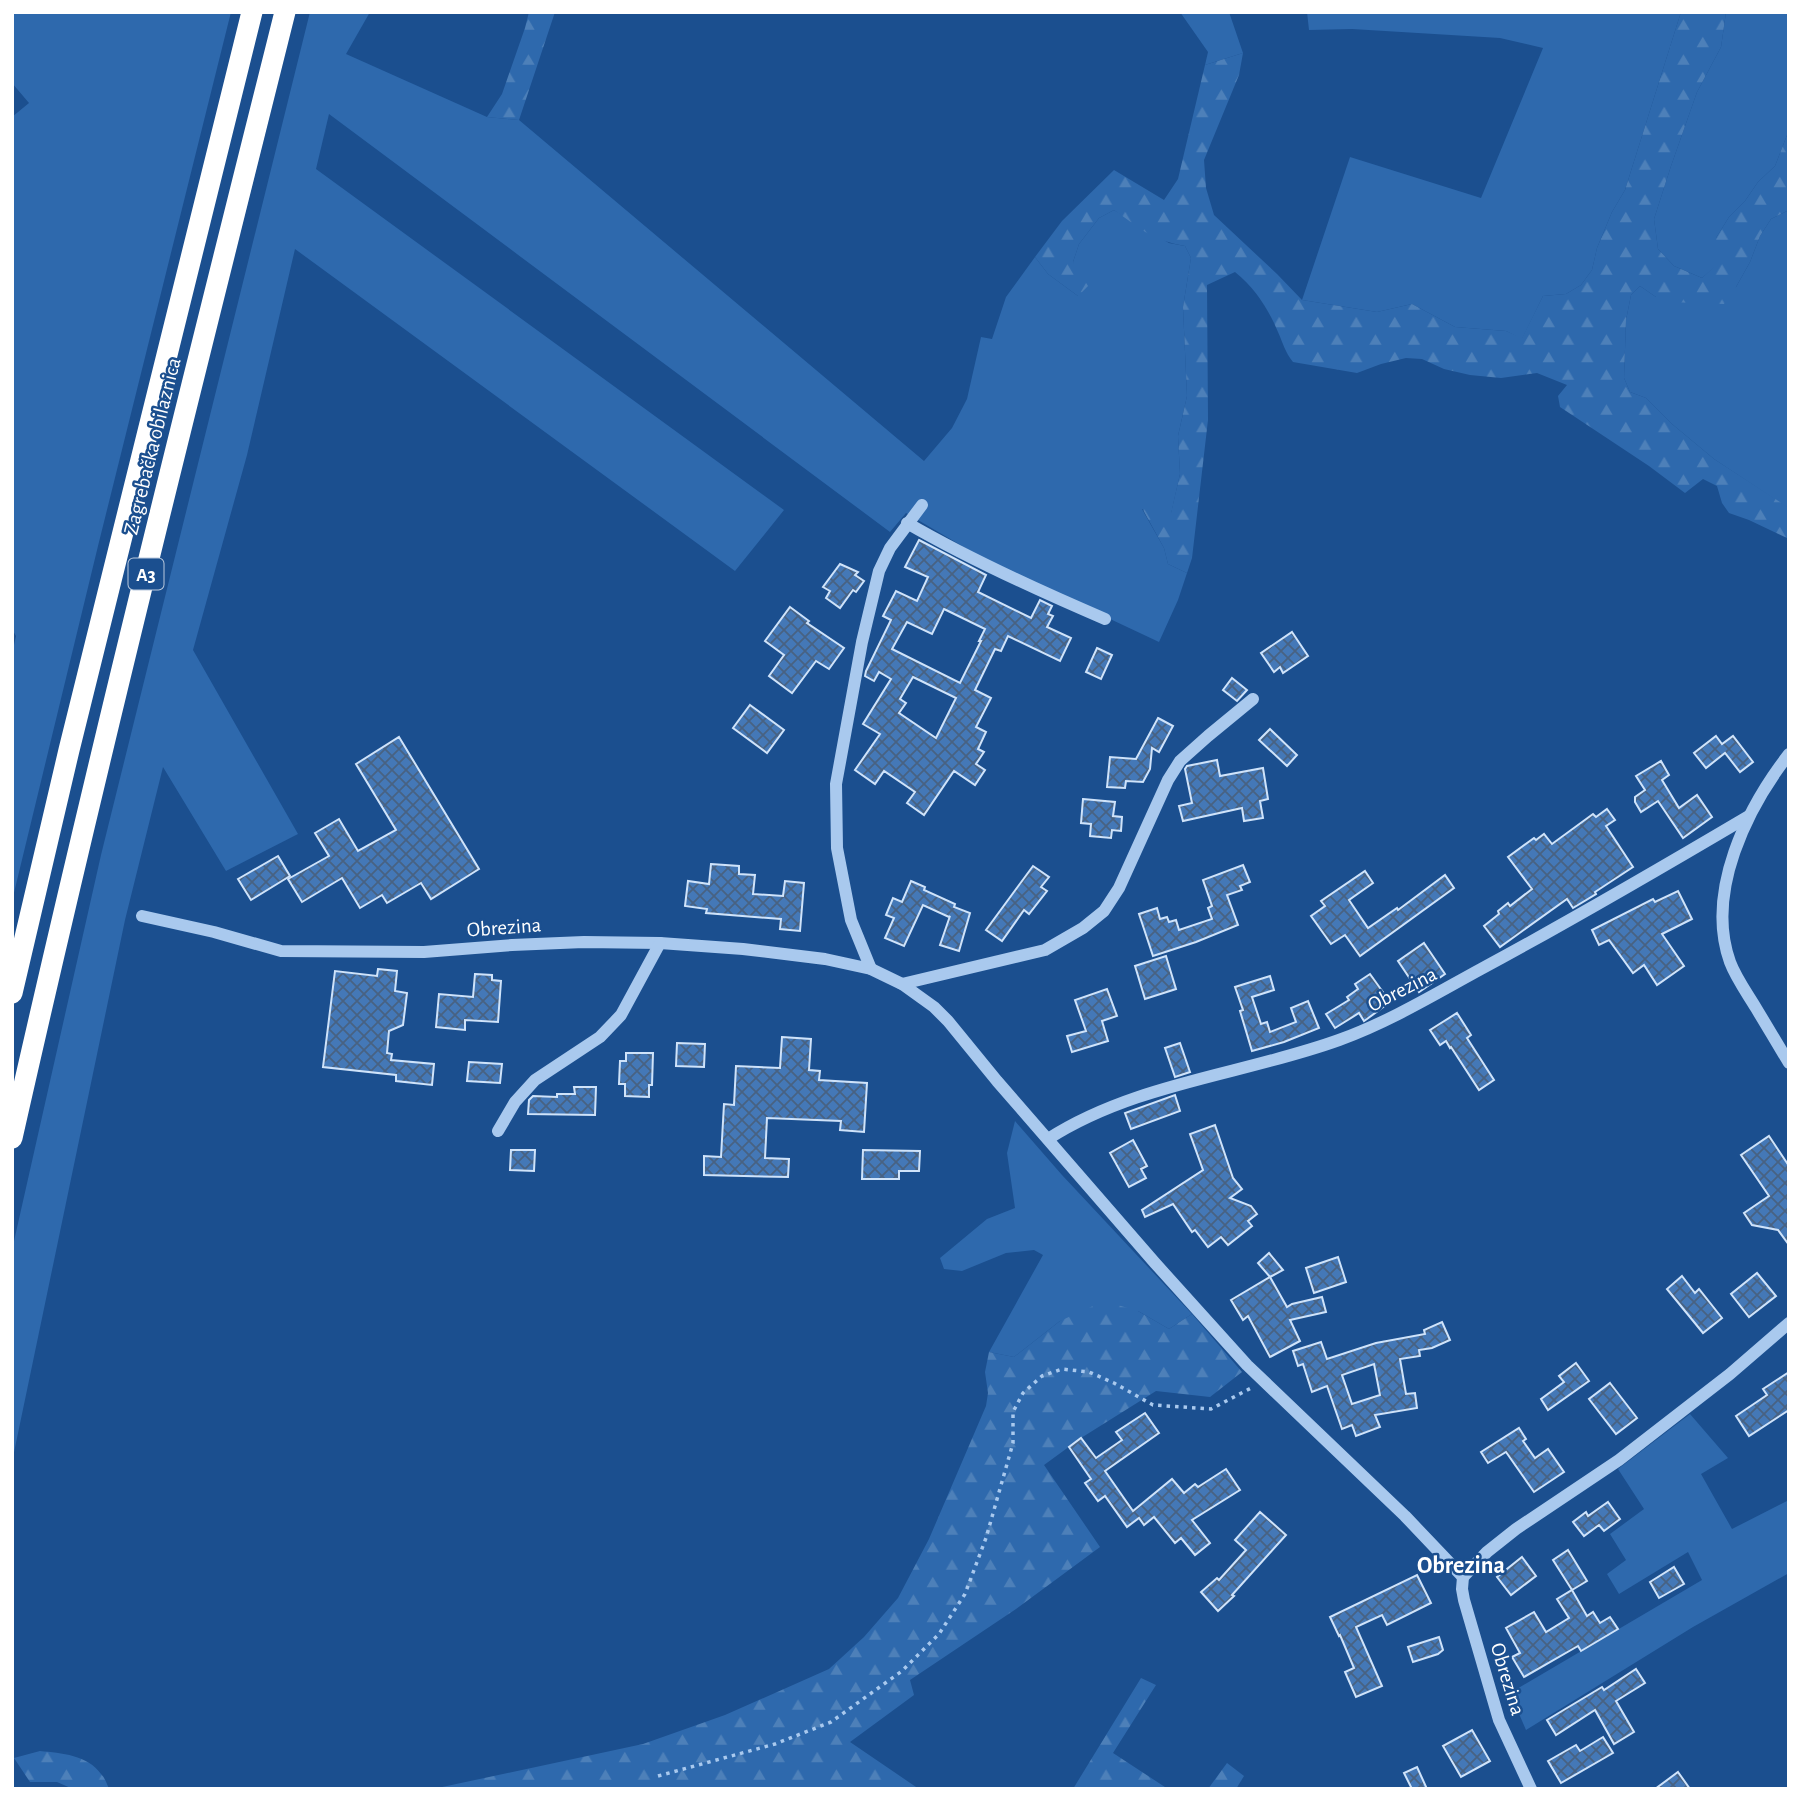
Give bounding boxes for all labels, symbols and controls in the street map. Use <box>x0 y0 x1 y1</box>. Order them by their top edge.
street label: Zagrebačka obilaznica <box>120 355 185 537</box>
road number: A3 <box>128 558 164 590</box>
street label: Obrezina <box>466 914 542 941</box>
street label: Obrezina <box>1364 963 1441 1016</box>
district label: Obrezina <box>1417 1554 1505 1578</box>
street label: Obrezina <box>1487 1640 1529 1718</box>

